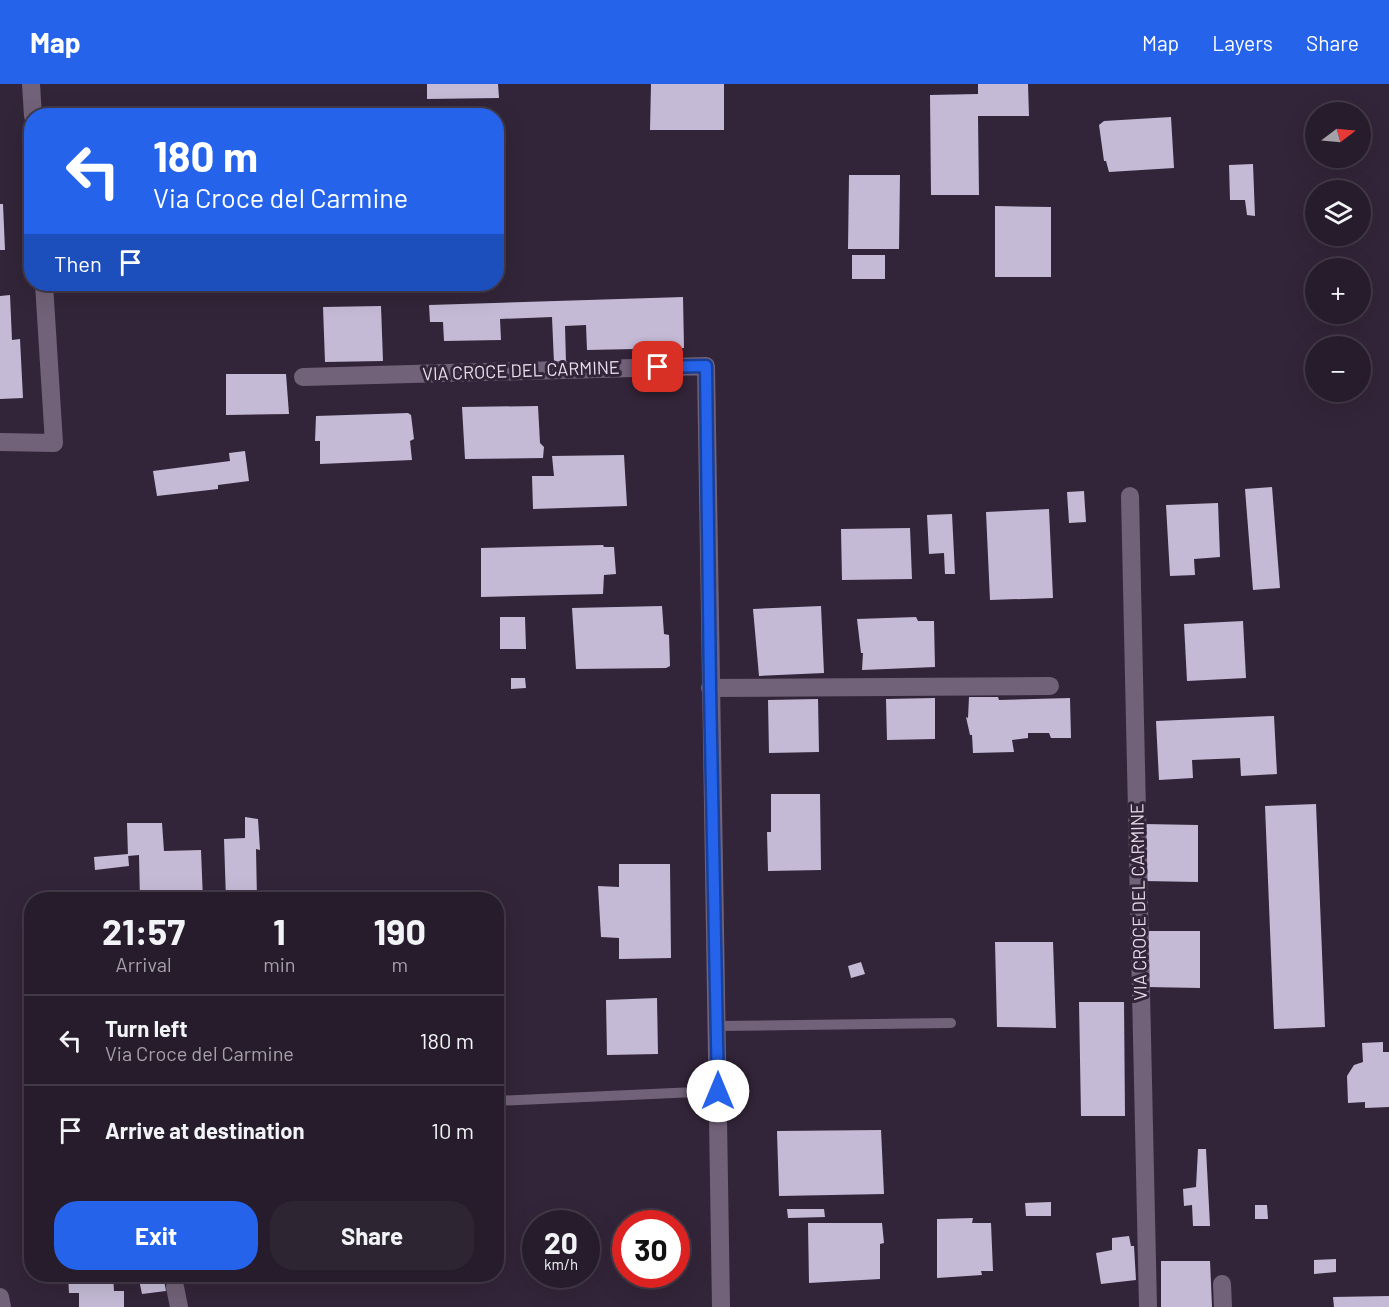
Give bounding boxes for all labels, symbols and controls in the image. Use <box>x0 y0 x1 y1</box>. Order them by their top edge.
text: Map <box>30 25 81 59</box>
text: Map <box>1142 30 1179 55</box>
text: Layers <box>1212 30 1273 55</box>
text: Share <box>1306 30 1359 55</box>
north arrow <box>1305 102 1371 168</box>
map controls <box>1305 102 1371 402</box>
text: 180 m <box>153 130 258 180</box>
icon: left <box>54 132 132 210</box>
button: layers <box>1305 180 1371 246</box>
text: Via Croce del Carmine <box>153 181 408 213</box>
icon: arrive <box>114 246 147 279</box>
text: Then <box>54 250 102 276</box>
button: + <box>1305 258 1371 324</box>
button: − <box>1305 336 1371 402</box>
pin <box>632 341 683 392</box>
icon: arrive <box>641 350 674 383</box>
street label: VIA CROCE DEL CARMINE <box>422 356 620 384</box>
street label: VIA CROCE DEL CARMINE <box>1125 803 1151 1001</box>
text: 21:57 <box>102 909 185 952</box>
text: 1 <box>273 909 286 952</box>
text: 190 <box>374 909 426 952</box>
text: Arrival <box>116 952 172 976</box>
text: min <box>263 952 296 976</box>
text: m <box>392 952 408 976</box>
text: Turn left <box>105 1015 188 1041</box>
icon: left <box>54 1024 87 1057</box>
text: 180 m <box>420 1027 474 1053</box>
text: Via Croce del Carmine <box>105 1041 294 1065</box>
position arrow <box>686 1059 750 1123</box>
icon: arrive <box>54 1114 87 1147</box>
text: Arrive at destination <box>105 1117 304 1143</box>
text: 10 m <box>431 1117 474 1143</box>
button: Exit <box>54 1201 258 1270</box>
button: Share <box>270 1201 474 1270</box>
speed limit sign: 30 <box>612 1210 690 1288</box>
text: 20 <box>544 1224 578 1260</box>
text: km/h <box>544 1255 578 1273</box>

